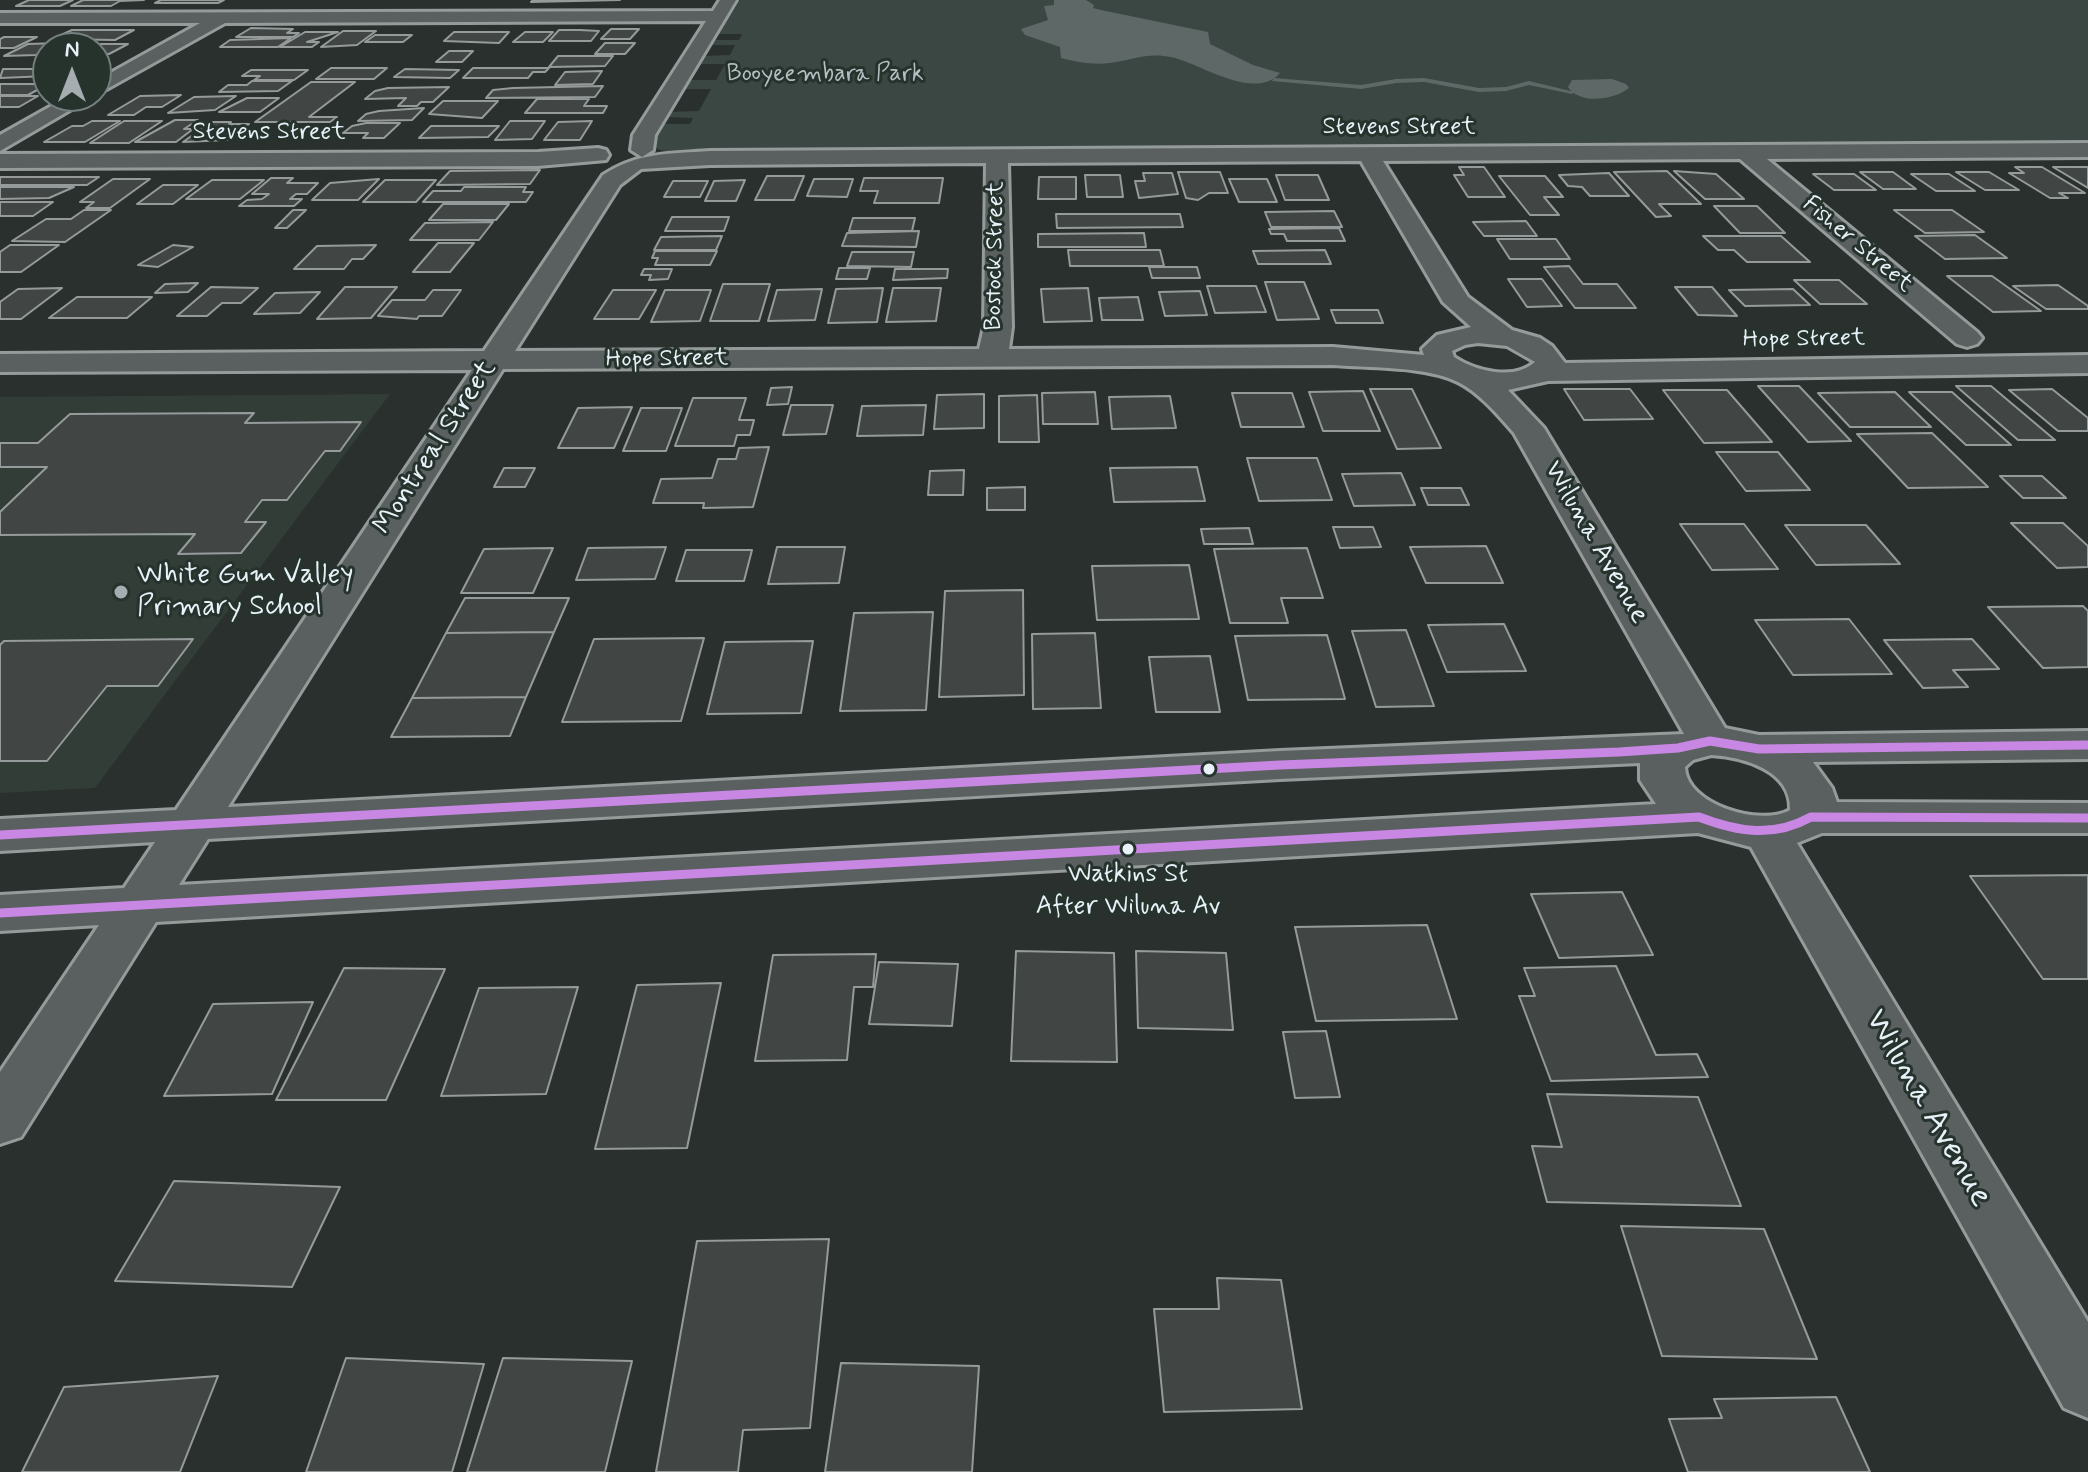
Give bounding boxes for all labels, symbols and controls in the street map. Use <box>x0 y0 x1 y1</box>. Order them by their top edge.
north arrow <box>32 32 112 112</box>
text: N <box>65 36 79 64</box>
park label: Booyeembara Park <box>726 61 924 89</box>
street label: Stevens Street <box>1323 114 1475 142</box>
street label: Stevens Street <box>193 119 345 147</box>
street label: Bostock Street <box>980 181 1012 331</box>
street label: Fisher Street <box>1796 191 1918 299</box>
street label: Hope Street <box>1743 325 1865 355</box>
street label: Hope Street <box>606 345 728 375</box>
street label: Montreal Street <box>367 355 505 541</box>
street label: Wiluna Avenue <box>1535 456 1655 630</box>
place label: White Gum Valley Primary School <box>137 559 354 625</box>
marker: White Gum Valley Primary School <box>112 583 130 601</box>
unlabelled marker <box>1201 761 1217 777</box>
marker: Watkins St After Wiluna Av <box>1120 841 1136 857</box>
place label: Watkins St After Wiluna Av <box>1036 860 1220 922</box>
street label: Wiluna Avenue <box>1854 1003 2000 1215</box>

